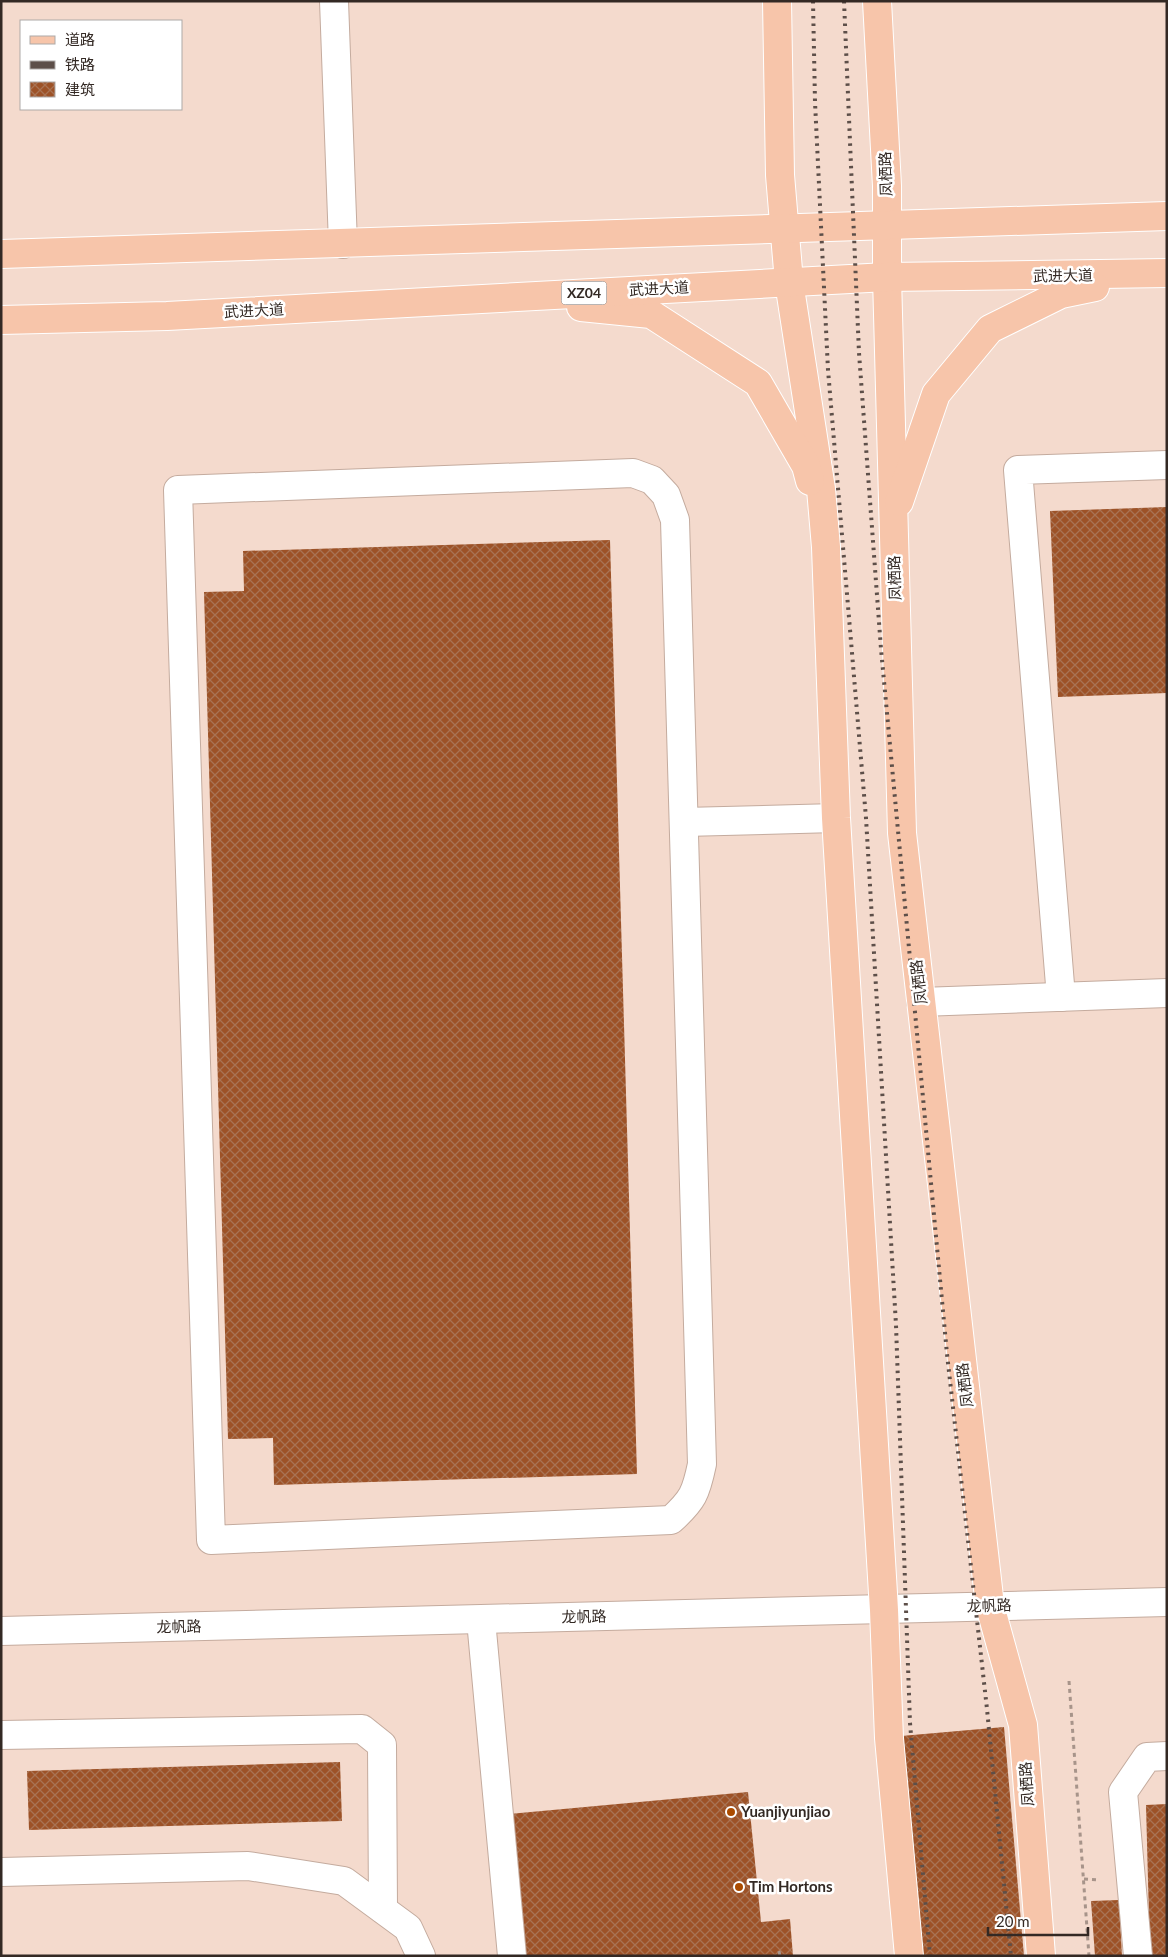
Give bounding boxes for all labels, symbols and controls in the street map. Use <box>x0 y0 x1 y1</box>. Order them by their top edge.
legend <box>20 20 182 110</box>
text: 道路 <box>65 30 95 48</box>
text: 铁路 <box>65 55 95 73</box>
text: 建筑 <box>65 80 95 98</box>
street label: 凤栖路 <box>875 151 895 197</box>
street label: 武进大道 <box>1033 265 1093 285</box>
street label: 武进大道 <box>629 277 689 299</box>
road number: XZ04 <box>562 282 606 304</box>
street label: 武进大道 <box>224 299 284 321</box>
street label: 凤栖路 <box>884 555 904 601</box>
street label: 凤栖路 <box>906 959 930 1006</box>
street label: 凤栖路 <box>952 1362 976 1409</box>
street label: 龙帆路 <box>966 1595 1012 1615</box>
street label: 龙帆路 <box>561 1607 607 1625</box>
street label: 龙帆路 <box>156 1617 202 1635</box>
street label: 凤栖路 <box>1015 1761 1037 1807</box>
place label: Yuanjiyunjiao <box>740 1802 831 1820</box>
marker: Yuanjiyunjiao <box>725 1806 737 1818</box>
place label: Tim Hortons <box>749 1877 833 1895</box>
marker: Tim Hortons <box>733 1881 745 1893</box>
scale bar <box>988 1904 1088 1936</box>
text: 20 m <box>996 1912 1030 1930</box>

